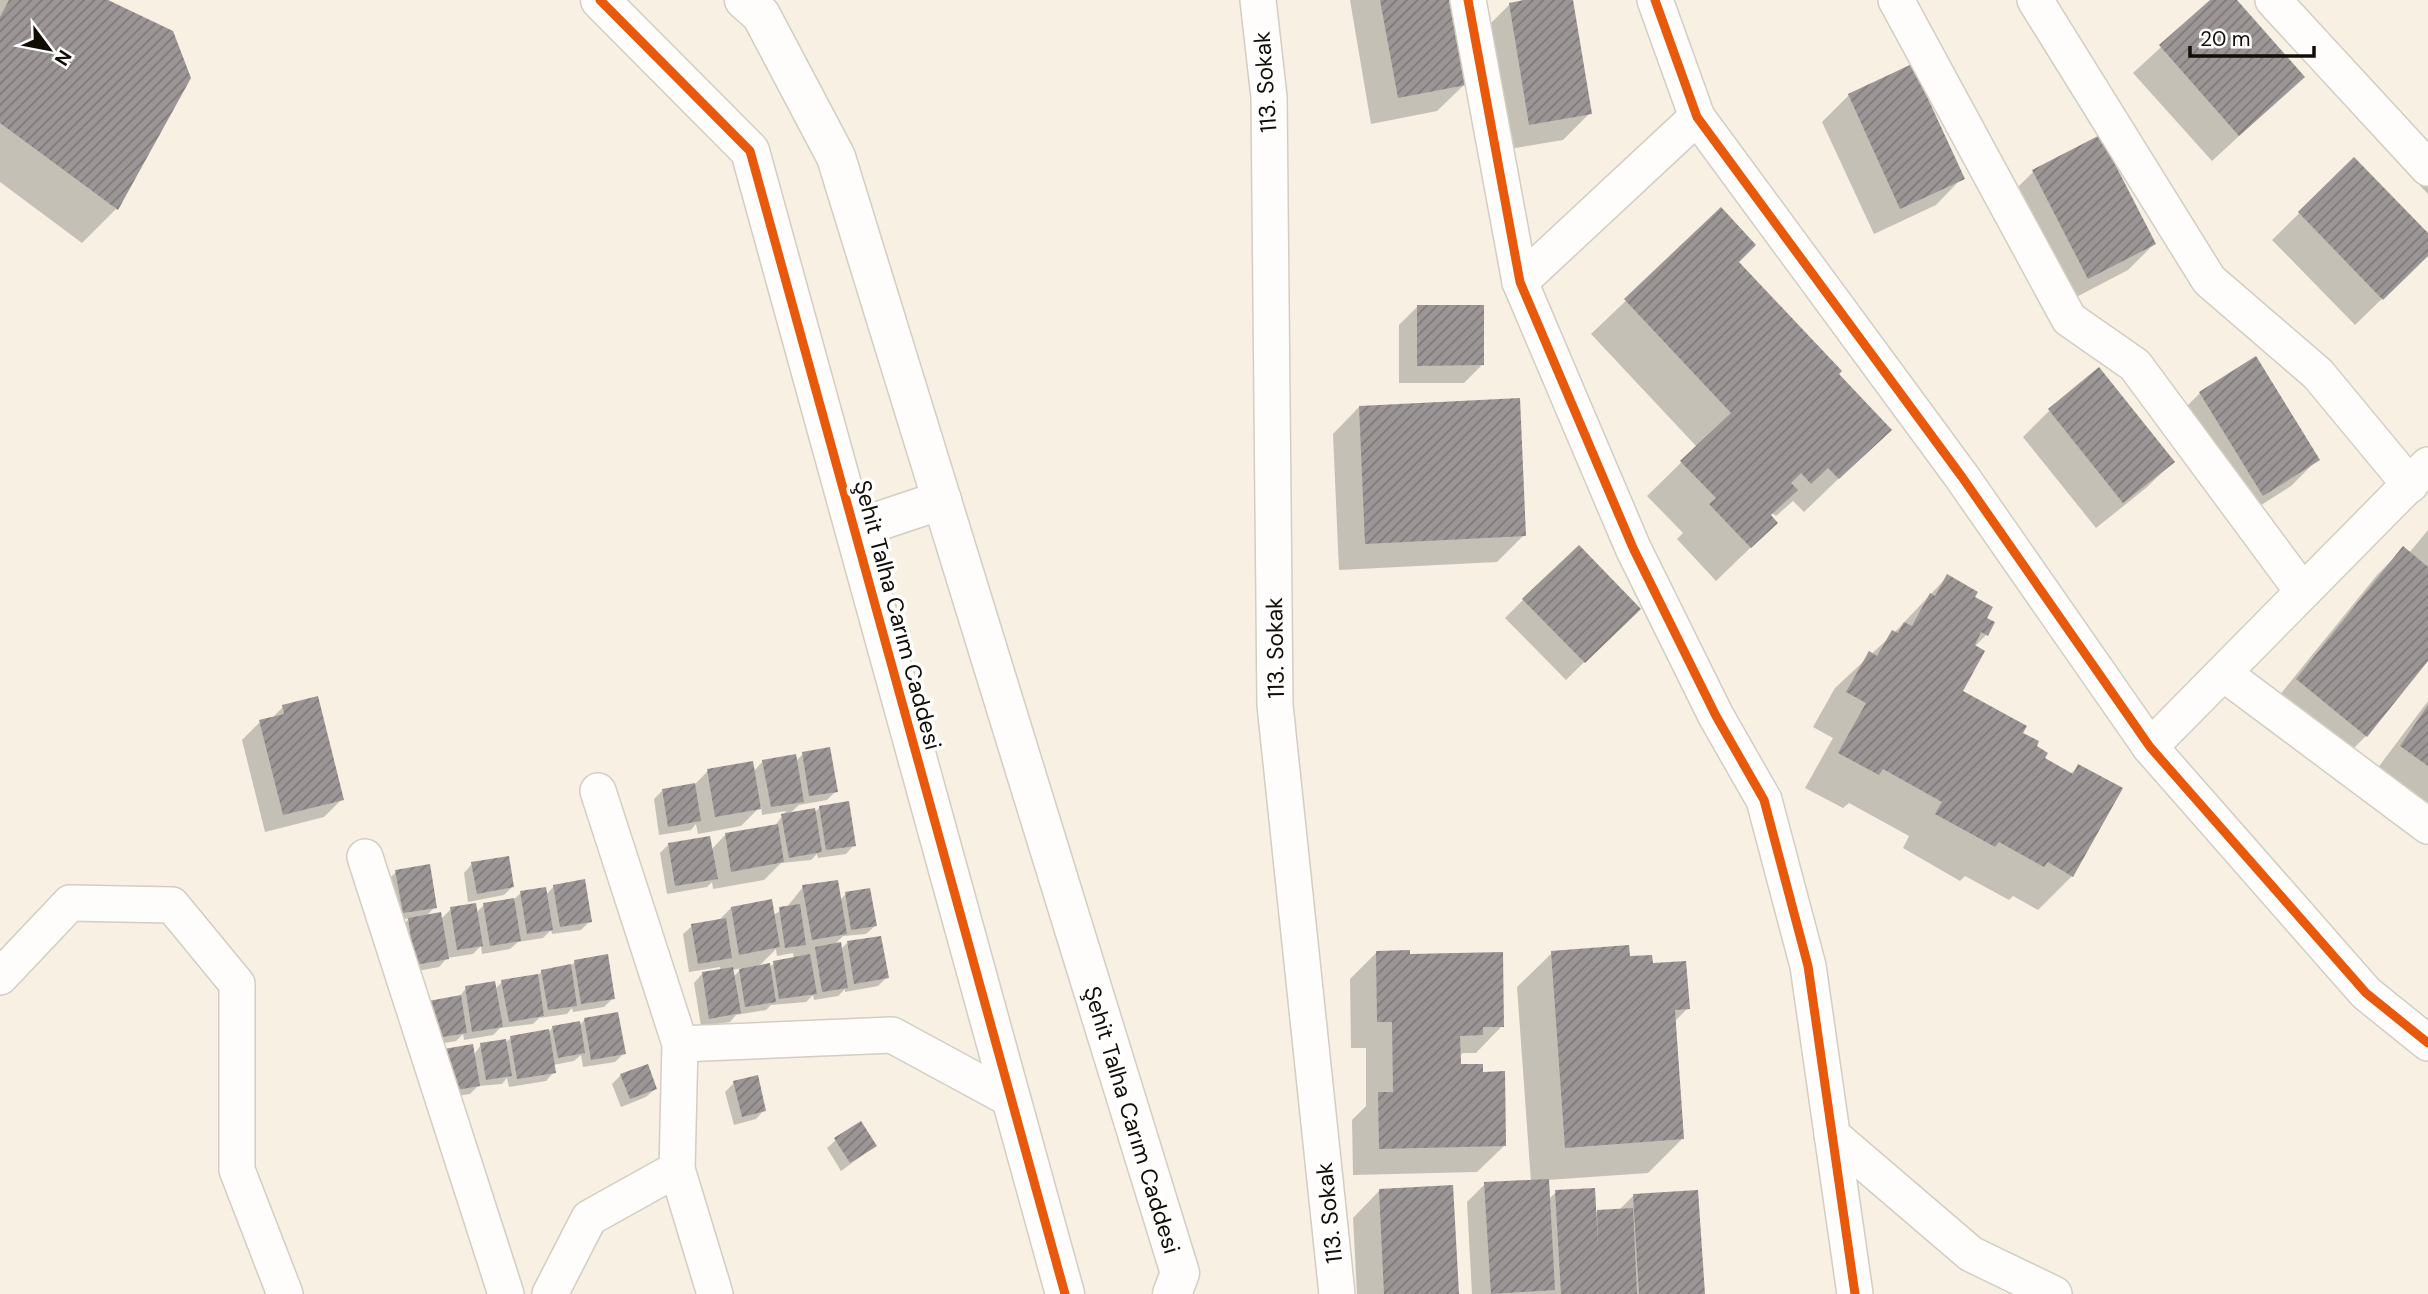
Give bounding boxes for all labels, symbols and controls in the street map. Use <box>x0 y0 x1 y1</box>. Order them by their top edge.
north arrow <box>14 14 84 84</box>
scale bar <box>2190 14 2314 58</box>
text: 20 m <box>2200 25 2251 53</box>
street label: 113. Sokak <box>1246 30 1283 134</box>
text: N <box>49 45 77 70</box>
street label: Şehit Talha Carım Caddesi <box>848 477 948 753</box>
street label: 113. Sokak <box>1259 597 1291 699</box>
street label: Şehit Talha Carım Caddesi <box>1077 983 1187 1257</box>
street label: 113. Sokak <box>1309 1161 1349 1265</box>

